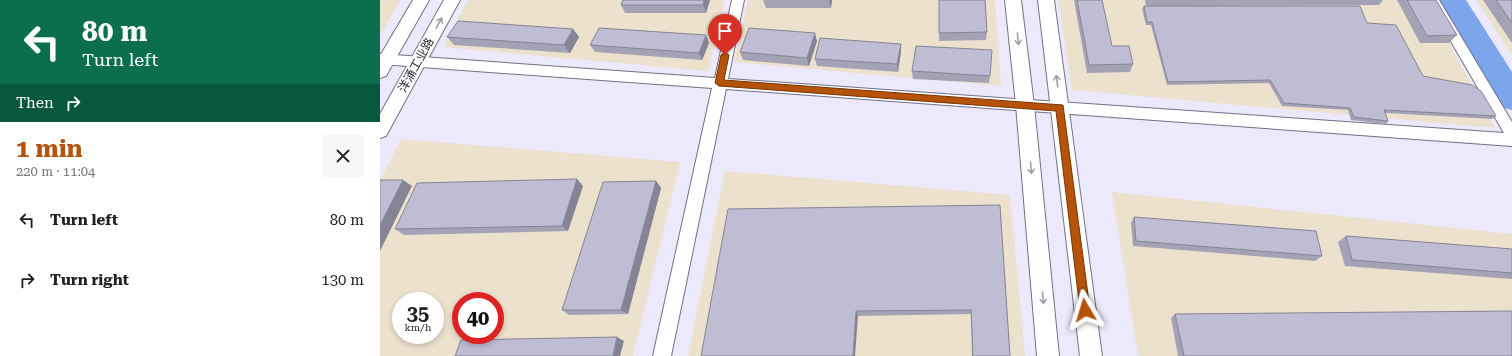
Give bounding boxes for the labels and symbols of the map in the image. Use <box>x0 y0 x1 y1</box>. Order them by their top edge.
pin <box>708 14 742 55</box>
one-way arrow <box>436 17 443 29</box>
one-way arrow <box>1014 32 1021 45</box>
street label: 洋涌工业路 <box>395 35 437 95</box>
one-way arrow <box>1053 75 1061 88</box>
one-way arrow <box>1027 161 1035 174</box>
position arrow <box>1064 289 1106 331</box>
one-way arrow <box>1039 291 1047 304</box>
speed limit sign: 40 <box>452 292 504 344</box>

